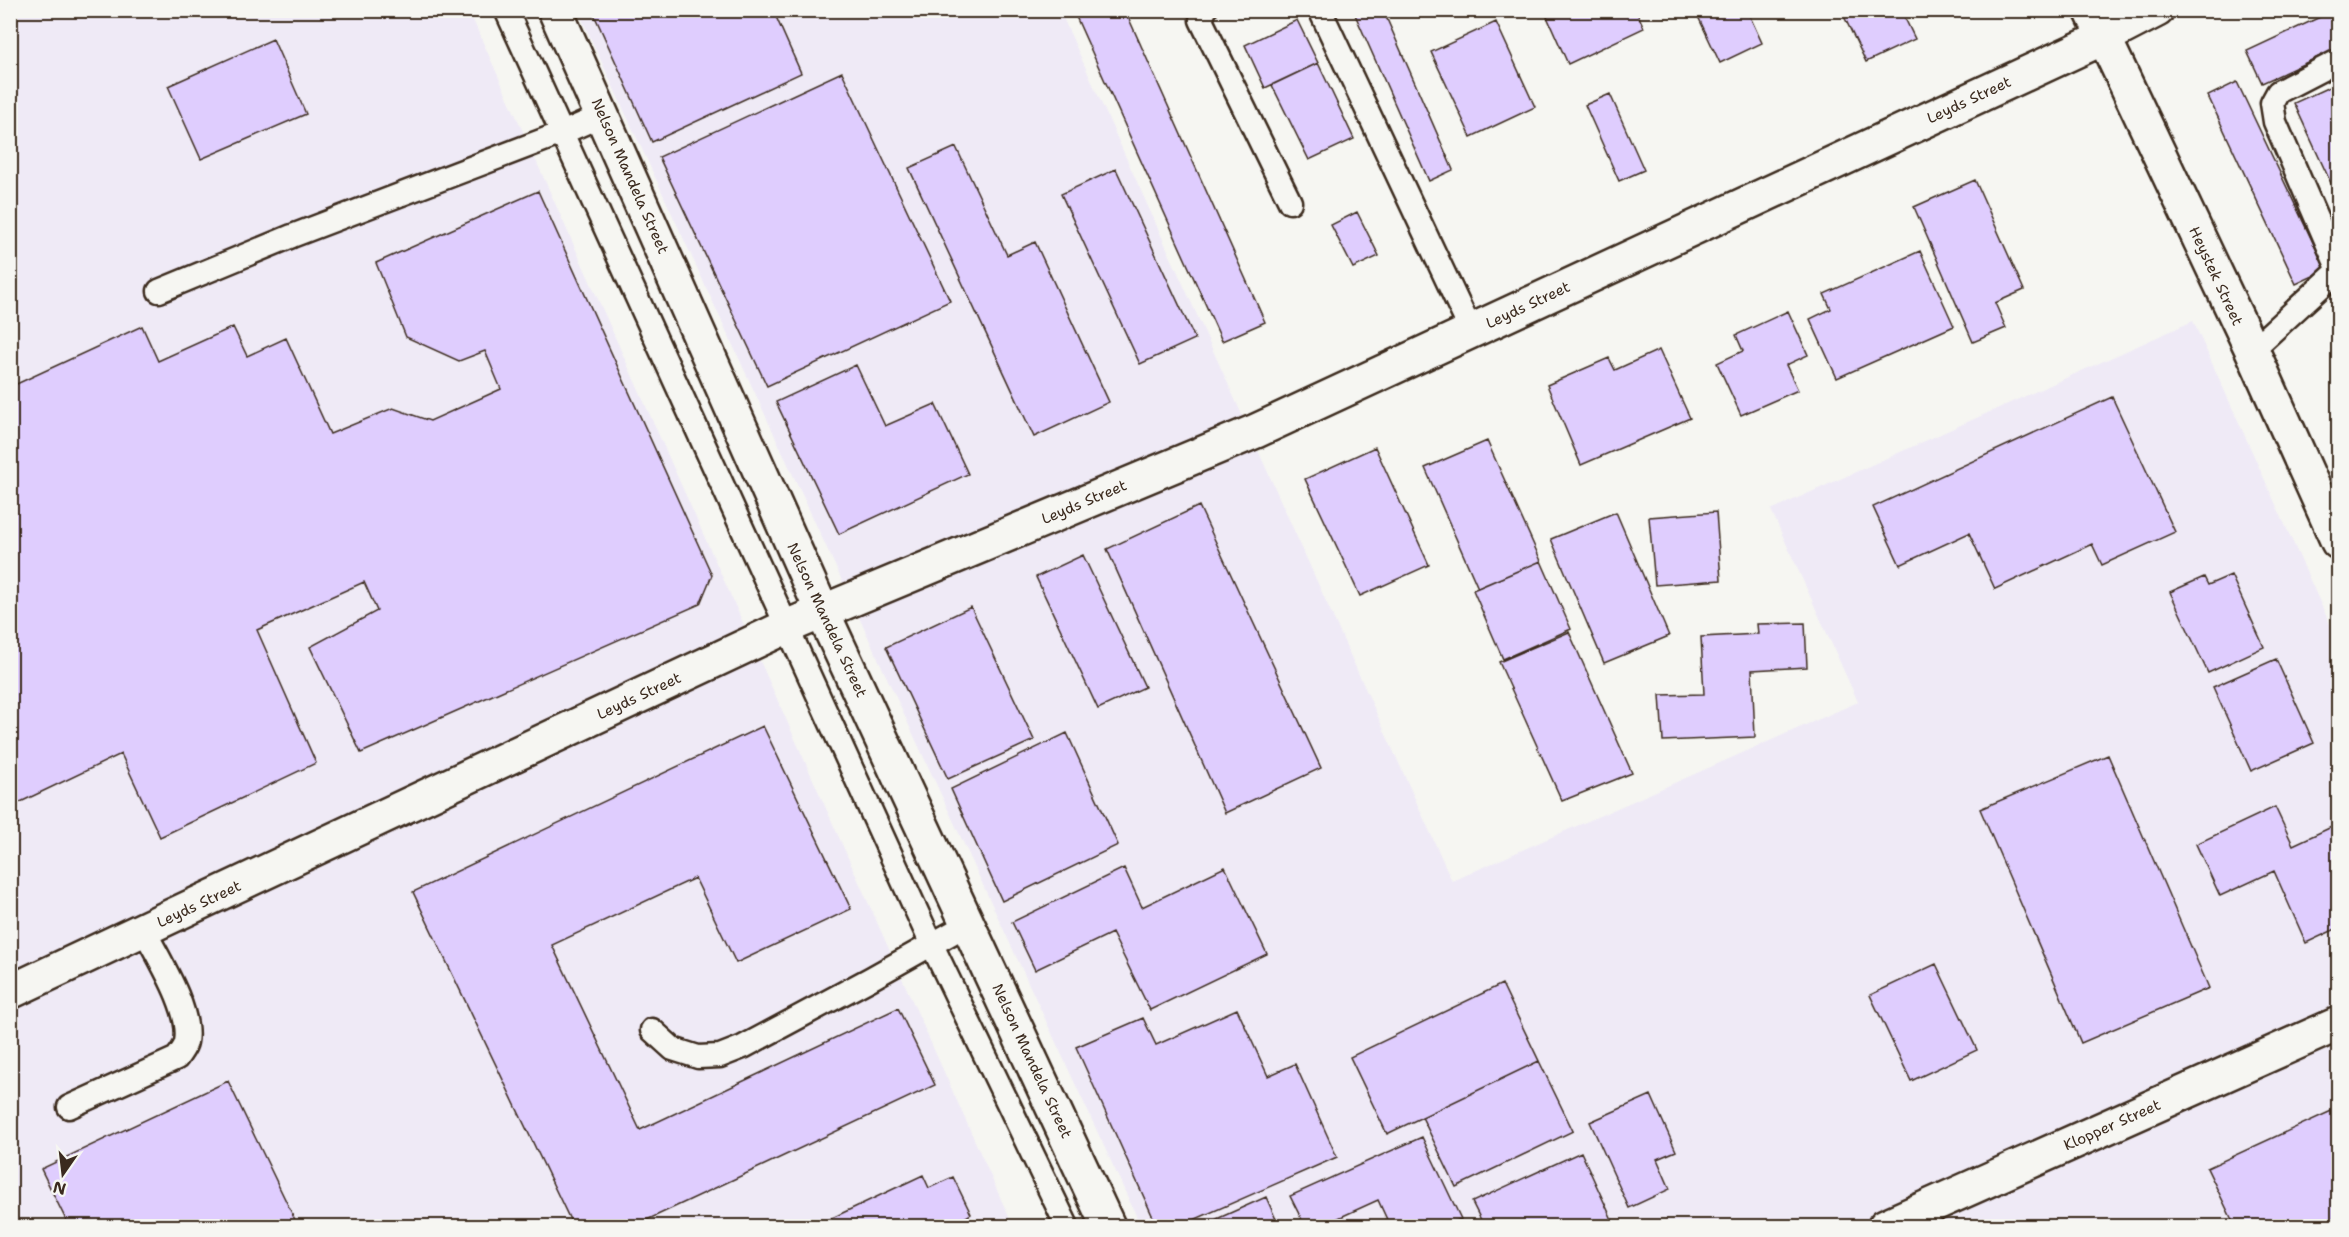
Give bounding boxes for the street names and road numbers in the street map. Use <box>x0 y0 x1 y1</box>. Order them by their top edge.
street label: Leyds Street <box>1924 72 2014 128</box>
street label: Nelson Mandela Street <box>587 95 673 257</box>
street label: Heystek Street <box>2184 223 2248 329</box>
street label: Leyds Street <box>1483 277 1573 333</box>
street label: Leyds Street <box>1038 475 1130 529</box>
street label: Nelson Mandela Street <box>782 540 872 700</box>
street label: Leyds Street <box>594 668 684 724</box>
street label: Leyds Street <box>154 876 244 932</box>
street label: Nelson Mandela Street <box>987 981 1077 1141</box>
street label: Klopper Street <box>2060 1095 2164 1155</box>

